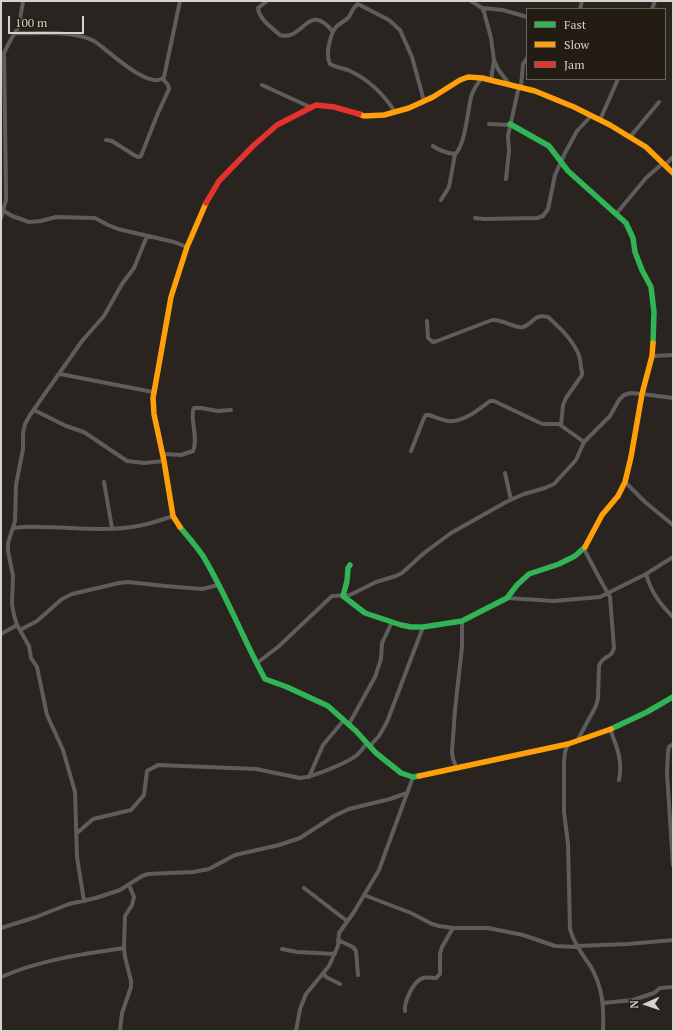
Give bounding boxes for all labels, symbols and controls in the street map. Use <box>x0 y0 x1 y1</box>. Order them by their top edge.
scale bar <box>10 8 86 34</box>
legend <box>526 8 666 80</box>
text: 100 m <box>15 15 47 30</box>
text: Fast <box>564 17 586 32</box>
text: Slow <box>564 37 589 52</box>
text: Jam <box>564 57 585 72</box>
north arrow <box>626 984 666 1024</box>
text: N <box>627 1000 641 1009</box>

